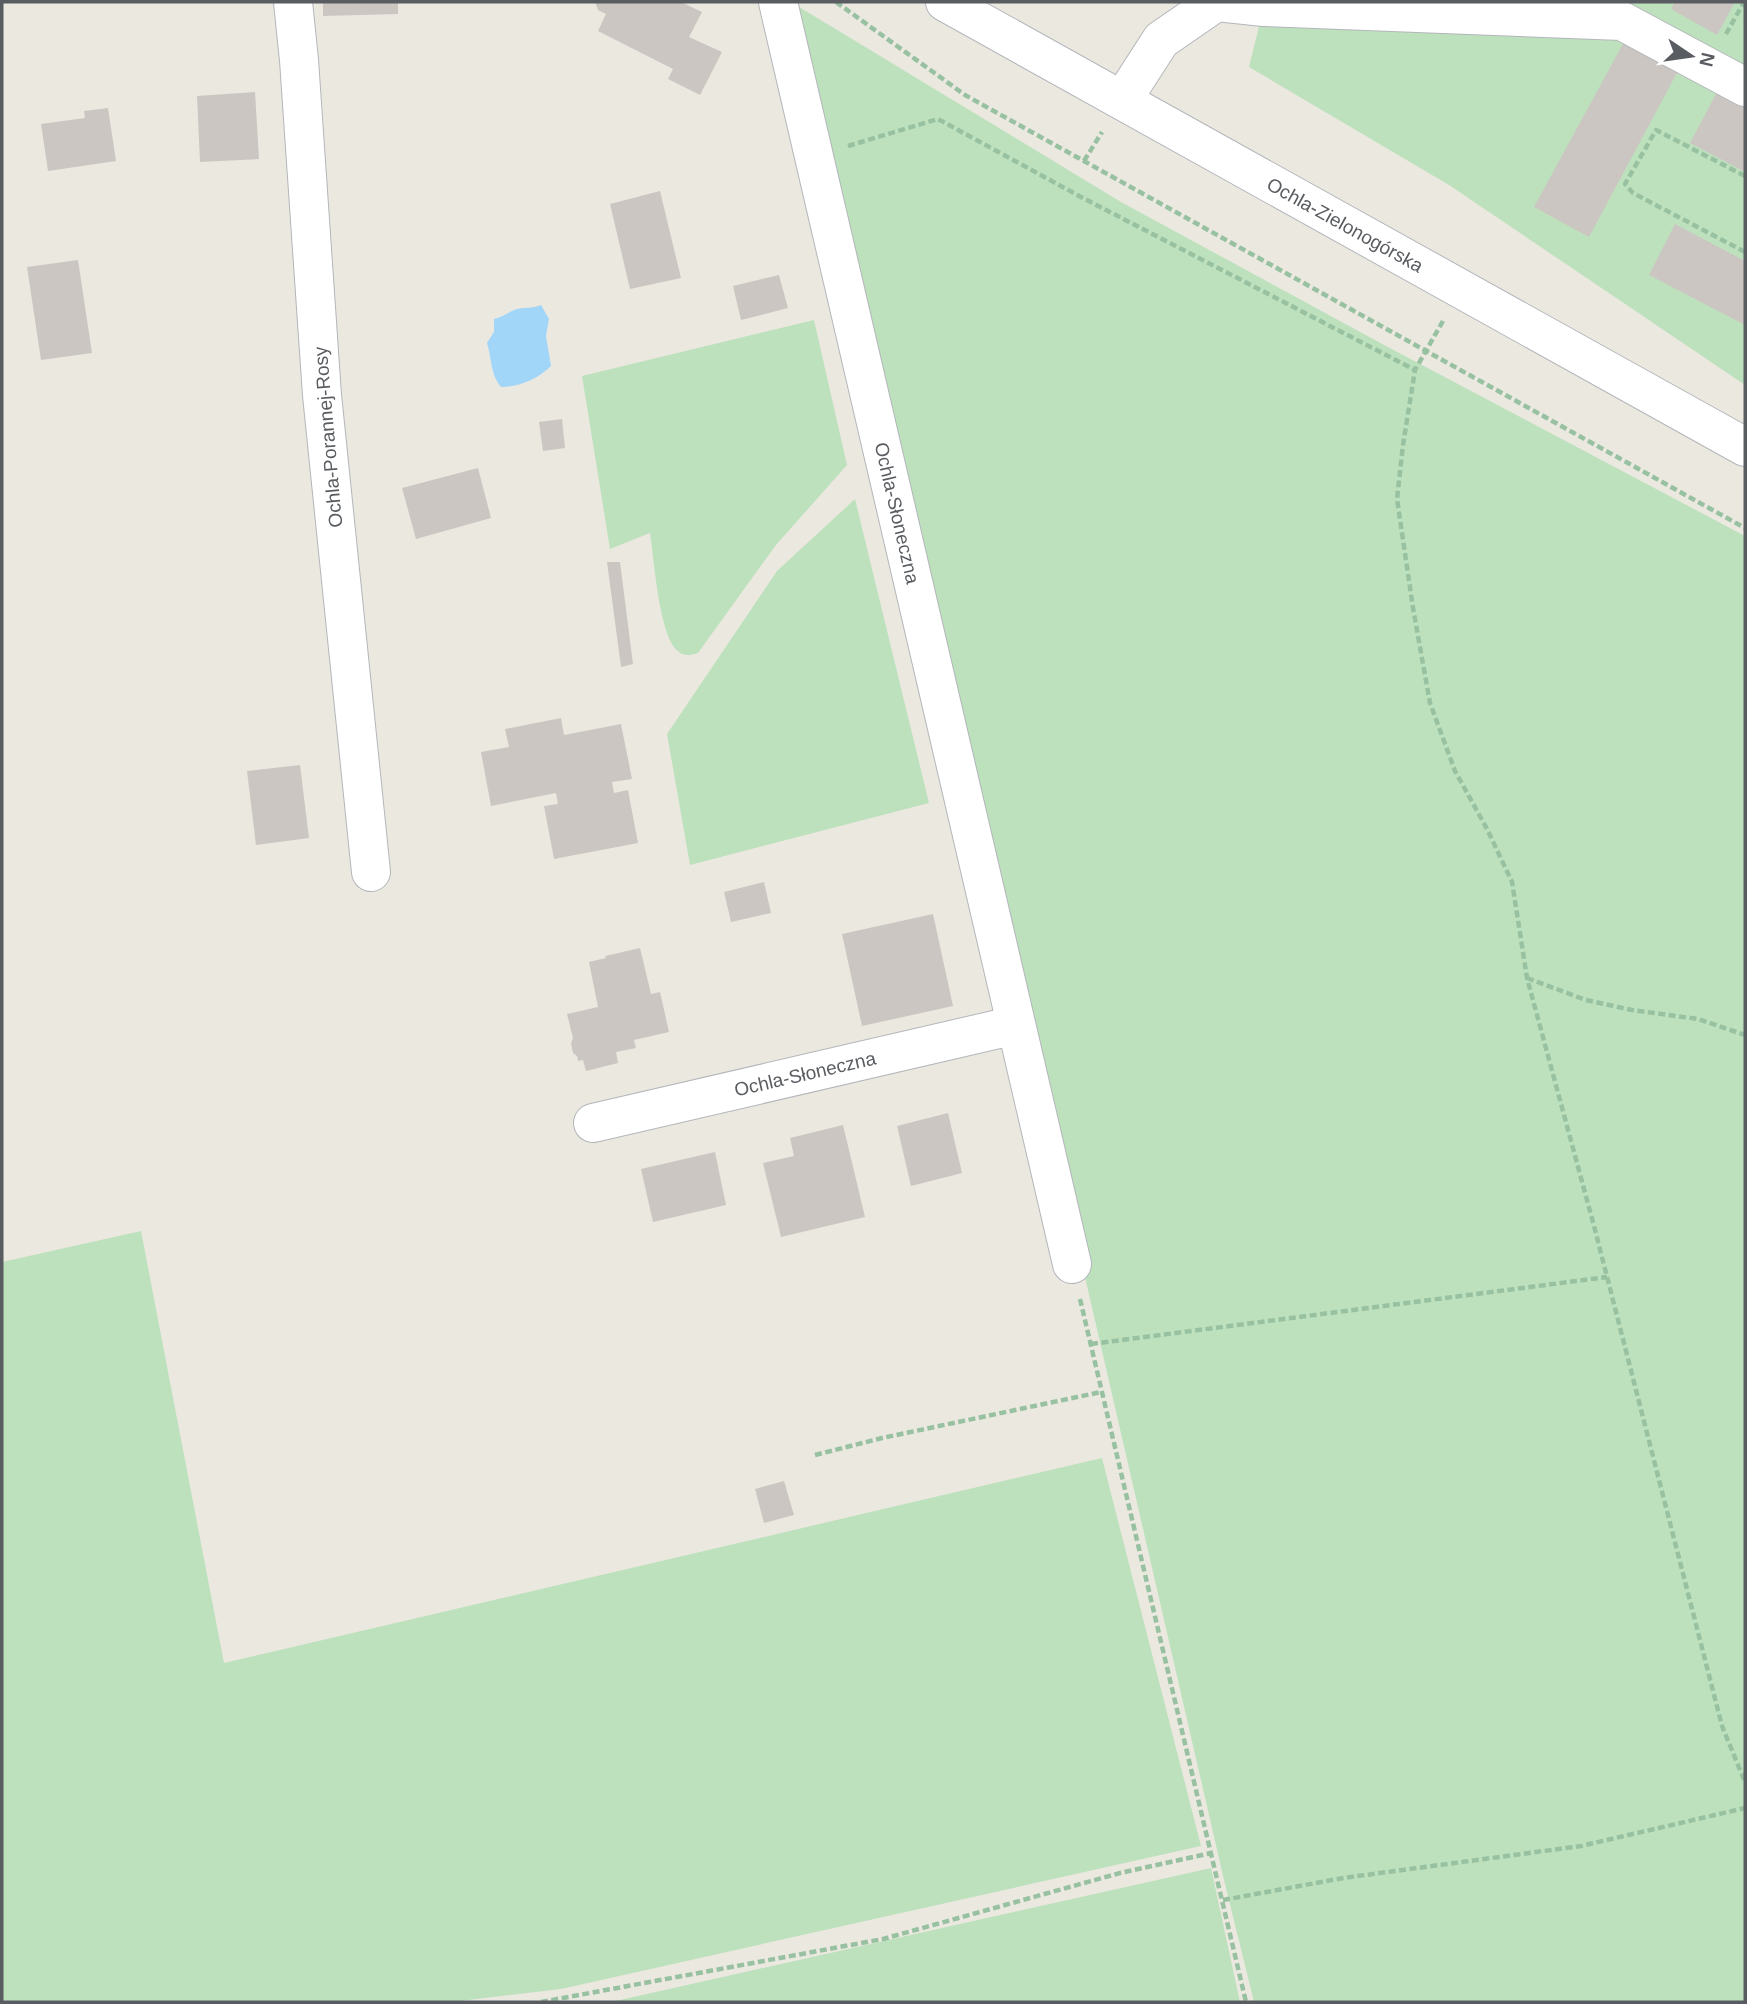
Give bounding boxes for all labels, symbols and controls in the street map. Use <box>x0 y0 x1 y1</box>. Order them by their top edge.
north arrow <box>1656 21 1726 91</box>
text: N <box>1695 51 1719 69</box>
street label: Ochla-Zielonogórska <box>1263 173 1427 277</box>
street label: Ochla-Porannej-Rosy <box>310 345 346 528</box>
street label: Ochla-Słoneczna <box>870 440 924 586</box>
street label: Ochla-Słoneczna <box>732 1047 878 1101</box>

